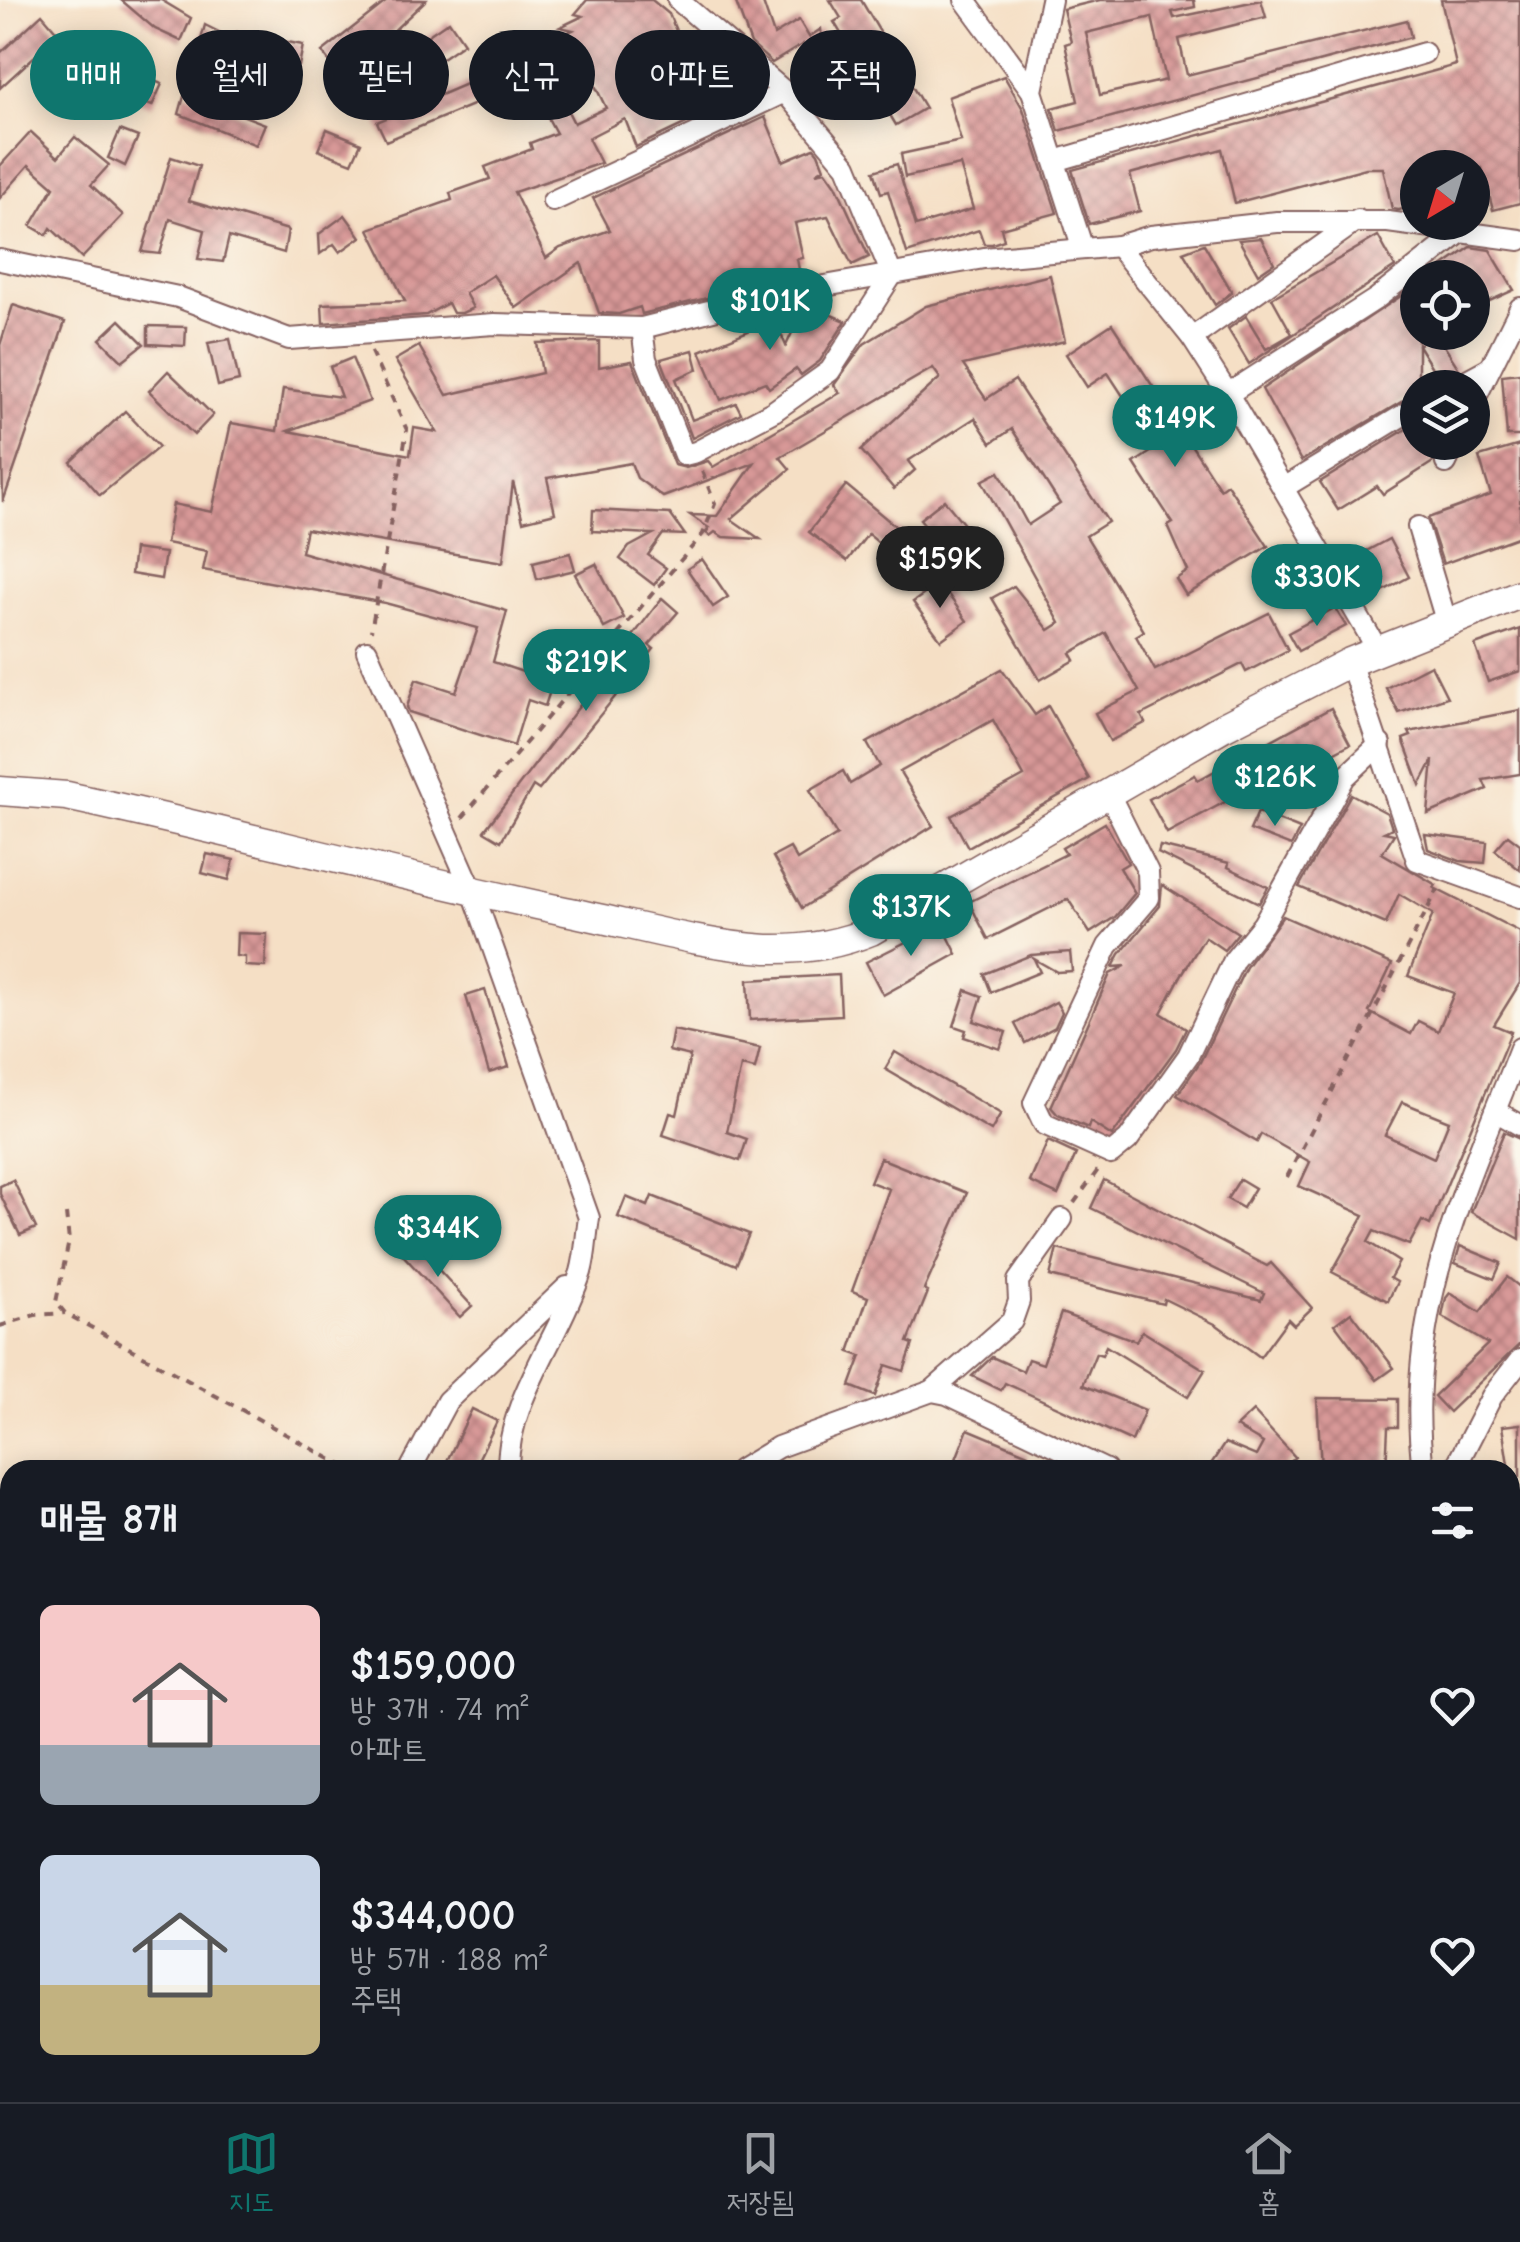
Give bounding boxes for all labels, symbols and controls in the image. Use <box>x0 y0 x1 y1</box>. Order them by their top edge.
chip: 매매 <box>30 30 156 120</box>
chip: 월세 <box>176 30 303 120</box>
chip: 필터 <box>323 30 449 120</box>
chip: 신규 <box>469 30 595 120</box>
chip: 아파트 <box>615 30 770 120</box>
chip: 주택 <box>790 30 916 120</box>
north arrow <box>1400 150 1490 240</box>
map controls <box>1400 150 1490 460</box>
button: locate <box>1400 260 1490 350</box>
pin: $101K <box>700 268 840 353</box>
text: $101K <box>730 282 810 319</box>
button: layers <box>1400 370 1490 460</box>
pin: $149K <box>1105 385 1245 470</box>
text: $149K <box>1134 399 1216 436</box>
pin: $159K <box>870 526 1010 611</box>
text: $159K <box>898 540 982 577</box>
pin: $330K <box>1247 544 1387 629</box>
text: $330K <box>1273 558 1361 595</box>
pin: $219K <box>516 629 656 714</box>
text: $219K <box>545 643 627 680</box>
pin: $126K <box>1205 744 1345 829</box>
text: $126K <box>1234 758 1316 795</box>
pin: $137K <box>841 874 981 959</box>
text: $137K <box>871 888 951 925</box>
pin: $344K <box>368 1195 508 1280</box>
text: $344K <box>396 1209 480 1246</box>
icon: filters <box>1425 1493 1480 1548</box>
text: 매물 8개 <box>40 1495 178 1544</box>
text: $159,000 <box>350 1641 516 1690</box>
icon: home <box>120 1645 240 1765</box>
icon: heart <box>1425 1678 1480 1733</box>
text: 방 3개 · 74 m² <box>350 1691 529 1728</box>
text: 아파트 <box>350 1731 427 1768</box>
text: $344,000 <box>350 1891 515 1940</box>
icon: home <box>120 1895 240 2015</box>
icon: heart <box>1425 1928 1480 1983</box>
text: 방 5개 · 188 m² <box>350 1941 547 1978</box>
text: 주택 <box>350 1981 402 2018</box>
tab: 지도 <box>224 2126 279 2221</box>
tab: 저장됨 <box>726 2126 794 2221</box>
tab: 홈 <box>1241 2126 1296 2221</box>

